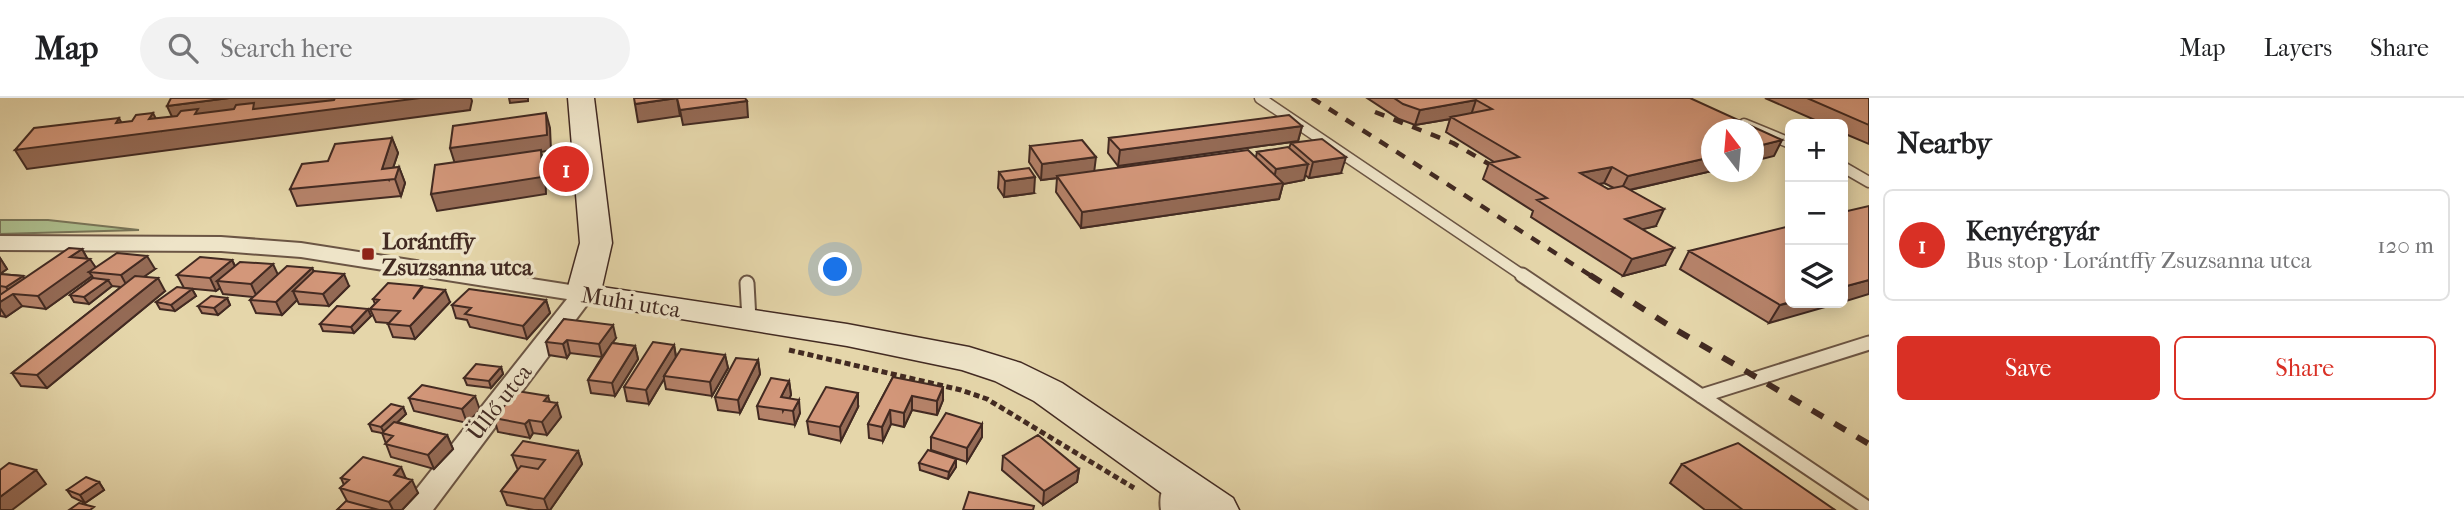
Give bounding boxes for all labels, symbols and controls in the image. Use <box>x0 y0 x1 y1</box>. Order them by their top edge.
search box <box>140 17 630 80</box>
text: Map <box>35 29 98 68</box>
icon: search <box>164 29 202 67</box>
text: Search here <box>220 33 352 64</box>
text: Map <box>2180 34 2226 62</box>
text: Layers <box>2264 34 2332 62</box>
text: Share <box>2370 34 2429 62</box>
north arrow <box>1701 119 1764 182</box>
map controls <box>1785 119 1848 308</box>
button: + <box>1785 119 1848 182</box>
text: Nearby <box>1897 126 1992 161</box>
pin: 1 <box>543 143 589 195</box>
button: − <box>1785 182 1848 245</box>
text: Kenyérgyár <box>1966 216 2099 247</box>
place label: Lorántffy Zsuzsanna utca <box>382 228 534 281</box>
text: 1 <box>1918 232 1926 259</box>
text: 120 m <box>2377 232 2434 259</box>
button: layers <box>1785 245 1848 308</box>
marker: Lorántffy Zsuzsanna utca <box>360 246 376 262</box>
text: Bus stop · Lorántffy Zsuzsanna utca <box>1966 247 2311 274</box>
your location <box>818 252 852 286</box>
street label: Muhi utca <box>579 281 683 324</box>
button: Save <box>1897 336 2160 400</box>
button: Share <box>2174 336 2436 400</box>
street label: Üllő utca <box>461 359 538 446</box>

